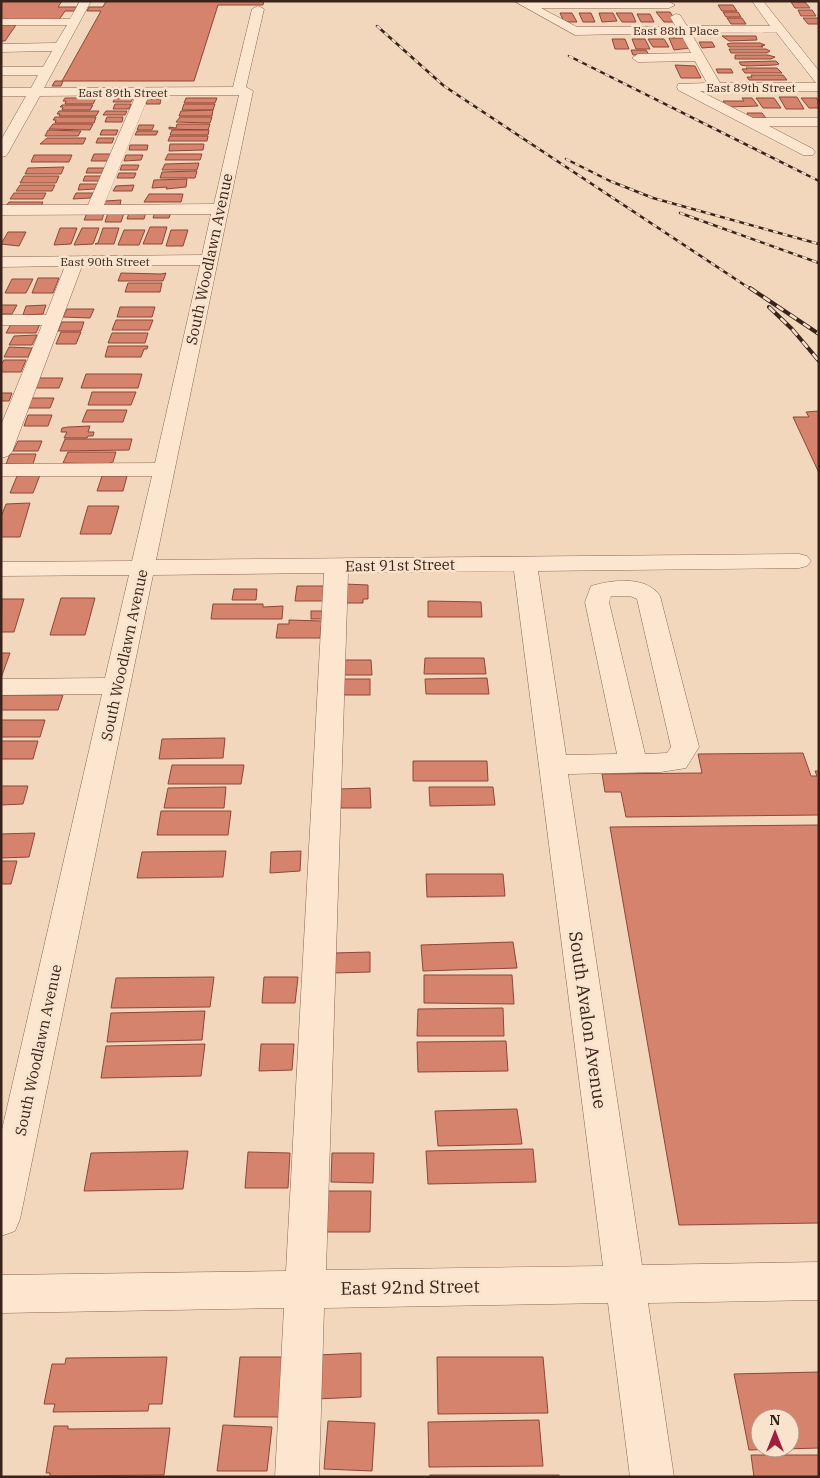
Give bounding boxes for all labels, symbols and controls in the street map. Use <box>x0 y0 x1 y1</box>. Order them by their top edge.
street label: East 88th Place <box>633 23 719 38</box>
street label: East 89th Street <box>706 80 796 95</box>
street label: East 89th Street <box>78 85 168 100</box>
street label: South Woodlawn Avenue <box>182 171 236 347</box>
street label: East 90th Street <box>60 254 150 269</box>
street label: East 91st Street <box>345 555 455 575</box>
street label: South Woodlawn Avenue <box>97 567 151 743</box>
street label: South Avalon Avenue <box>564 930 612 1110</box>
street label: South Woodlawn Avenue <box>11 962 65 1138</box>
street label: East 92nd Street <box>340 1274 480 1300</box>
north arrow <box>750 1408 800 1458</box>
text: N <box>769 1411 781 1429</box>

